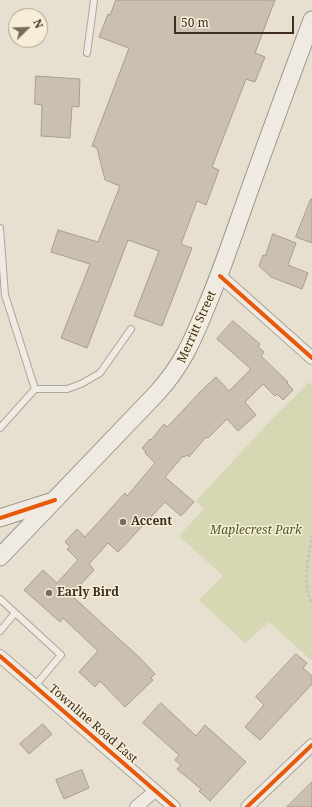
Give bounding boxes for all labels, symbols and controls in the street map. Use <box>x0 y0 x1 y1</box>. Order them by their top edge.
north arrow <box>8 8 48 48</box>
scale bar <box>176 8 296 34</box>
text: 50 m <box>181 14 209 31</box>
text: N <box>30 17 47 30</box>
street label: Merritt Street <box>175 289 219 365</box>
place label: Accent <box>131 515 172 529</box>
marker: Accent <box>118 517 128 527</box>
park label: Maplecrest Park <box>210 524 302 538</box>
place label: Early Bird <box>57 586 119 600</box>
marker: Early Bird <box>44 588 54 598</box>
street label: Townline Road East <box>46 682 140 766</box>

